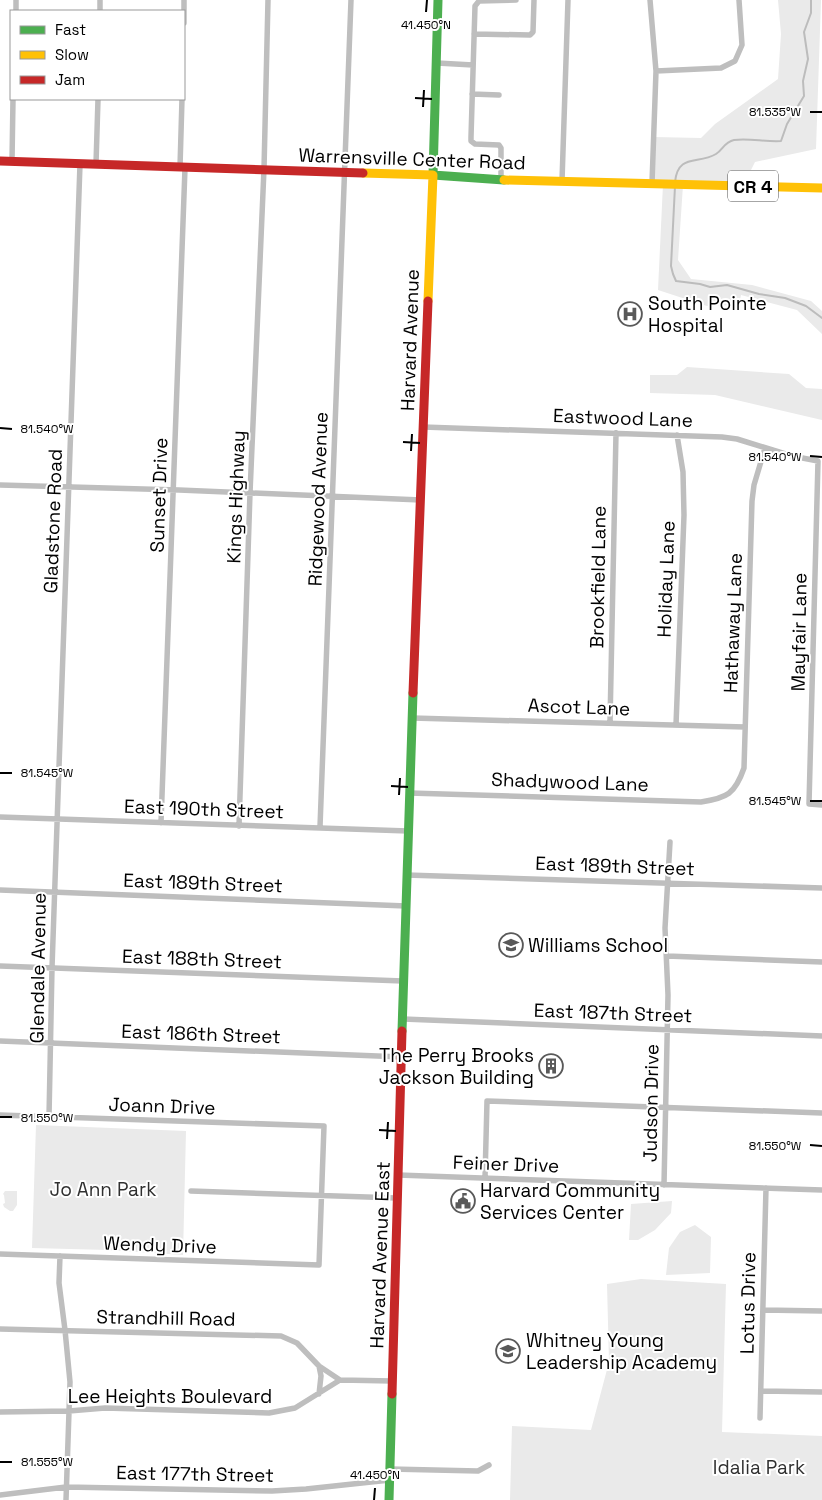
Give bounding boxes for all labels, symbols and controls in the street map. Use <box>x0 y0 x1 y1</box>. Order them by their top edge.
legend <box>10 10 185 100</box>
text: 41.450°N <box>401 17 451 33</box>
text: Fast <box>55 20 86 39</box>
text: Slow <box>55 45 89 64</box>
text: Jam <box>55 70 85 89</box>
text: 81.535°W <box>749 104 802 120</box>
street label: Warrensville Center Road <box>298 143 526 175</box>
road number: CR 4 <box>728 170 778 202</box>
street label: Harvard Avenue <box>395 268 425 412</box>
place label: South Pointe Hospital <box>648 291 767 338</box>
hospital icon: South Pointe Hospital <box>617 301 643 327</box>
street label: Eastwood Lane <box>553 403 693 433</box>
street label: Ridgewood Avenue <box>302 411 334 587</box>
text: 81.540°W <box>21 421 74 437</box>
street label: Kings Highway <box>221 430 251 564</box>
street label: Sunset Drive <box>145 437 173 553</box>
street label: Gladstone Road <box>38 448 68 594</box>
text: 81.540°W <box>749 449 802 465</box>
street label: Brookfield Lane <box>584 505 612 649</box>
street label: Holiday Lane <box>651 520 681 638</box>
street label: Hathaway Lane <box>718 552 748 694</box>
street label: Mayfair Lane <box>785 572 813 692</box>
street label: Ascot Lane <box>527 693 631 721</box>
text: 81.545°W <box>21 765 74 781</box>
street label: Shadywood Lane <box>491 767 649 797</box>
text: 81.545°W <box>749 793 802 809</box>
street label: East 190th Street <box>124 794 284 824</box>
street label: East 189th Street <box>535 851 695 881</box>
street label: East 189th Street <box>123 868 283 898</box>
street label: Glendale Avenue <box>24 892 52 1044</box>
school or university icon: Williams School <box>498 932 524 958</box>
place label: Williams School <box>528 933 668 958</box>
street label: East 188th Street <box>122 944 282 974</box>
street label: East 187th Street <box>533 998 693 1028</box>
street label: East 186th Street <box>121 1019 281 1049</box>
place label: The Perry Brooks Jackson Building <box>379 1043 534 1090</box>
street label: Judson Drive <box>637 1044 665 1162</box>
building icon: The Perry Brooks Jackson Building <box>538 1053 564 1079</box>
street label: Joann Drive <box>108 1092 216 1120</box>
text: 81.550°W <box>21 1110 74 1126</box>
text: 81.550°W <box>749 1138 802 1154</box>
street label: Feiner Drive <box>452 1150 560 1178</box>
street label: Harvard Avenue East <box>364 1161 396 1349</box>
park label: Jo Ann Park <box>50 1177 156 1202</box>
place label: Harvard Community Services Center <box>480 1178 660 1225</box>
public building icon: Harvard Community Services Center <box>450 1188 476 1214</box>
street label: Wendy Drive <box>103 1231 217 1259</box>
street label: Lotus Drive <box>735 1252 761 1354</box>
street label: Strandhill Road <box>96 1304 236 1332</box>
place label: Whitney Young Leadership Academy <box>526 1328 717 1375</box>
school or university icon: Whitney Young Leadership Academy <box>495 1338 521 1364</box>
street label: Lee Heights Boulevard <box>68 1384 272 1409</box>
text: 81.555°W <box>21 1454 74 1470</box>
park label: Idalia Park <box>713 1455 805 1480</box>
street label: East 177th Street <box>116 1460 274 1488</box>
text: 41.450°N <box>350 1467 400 1483</box>

